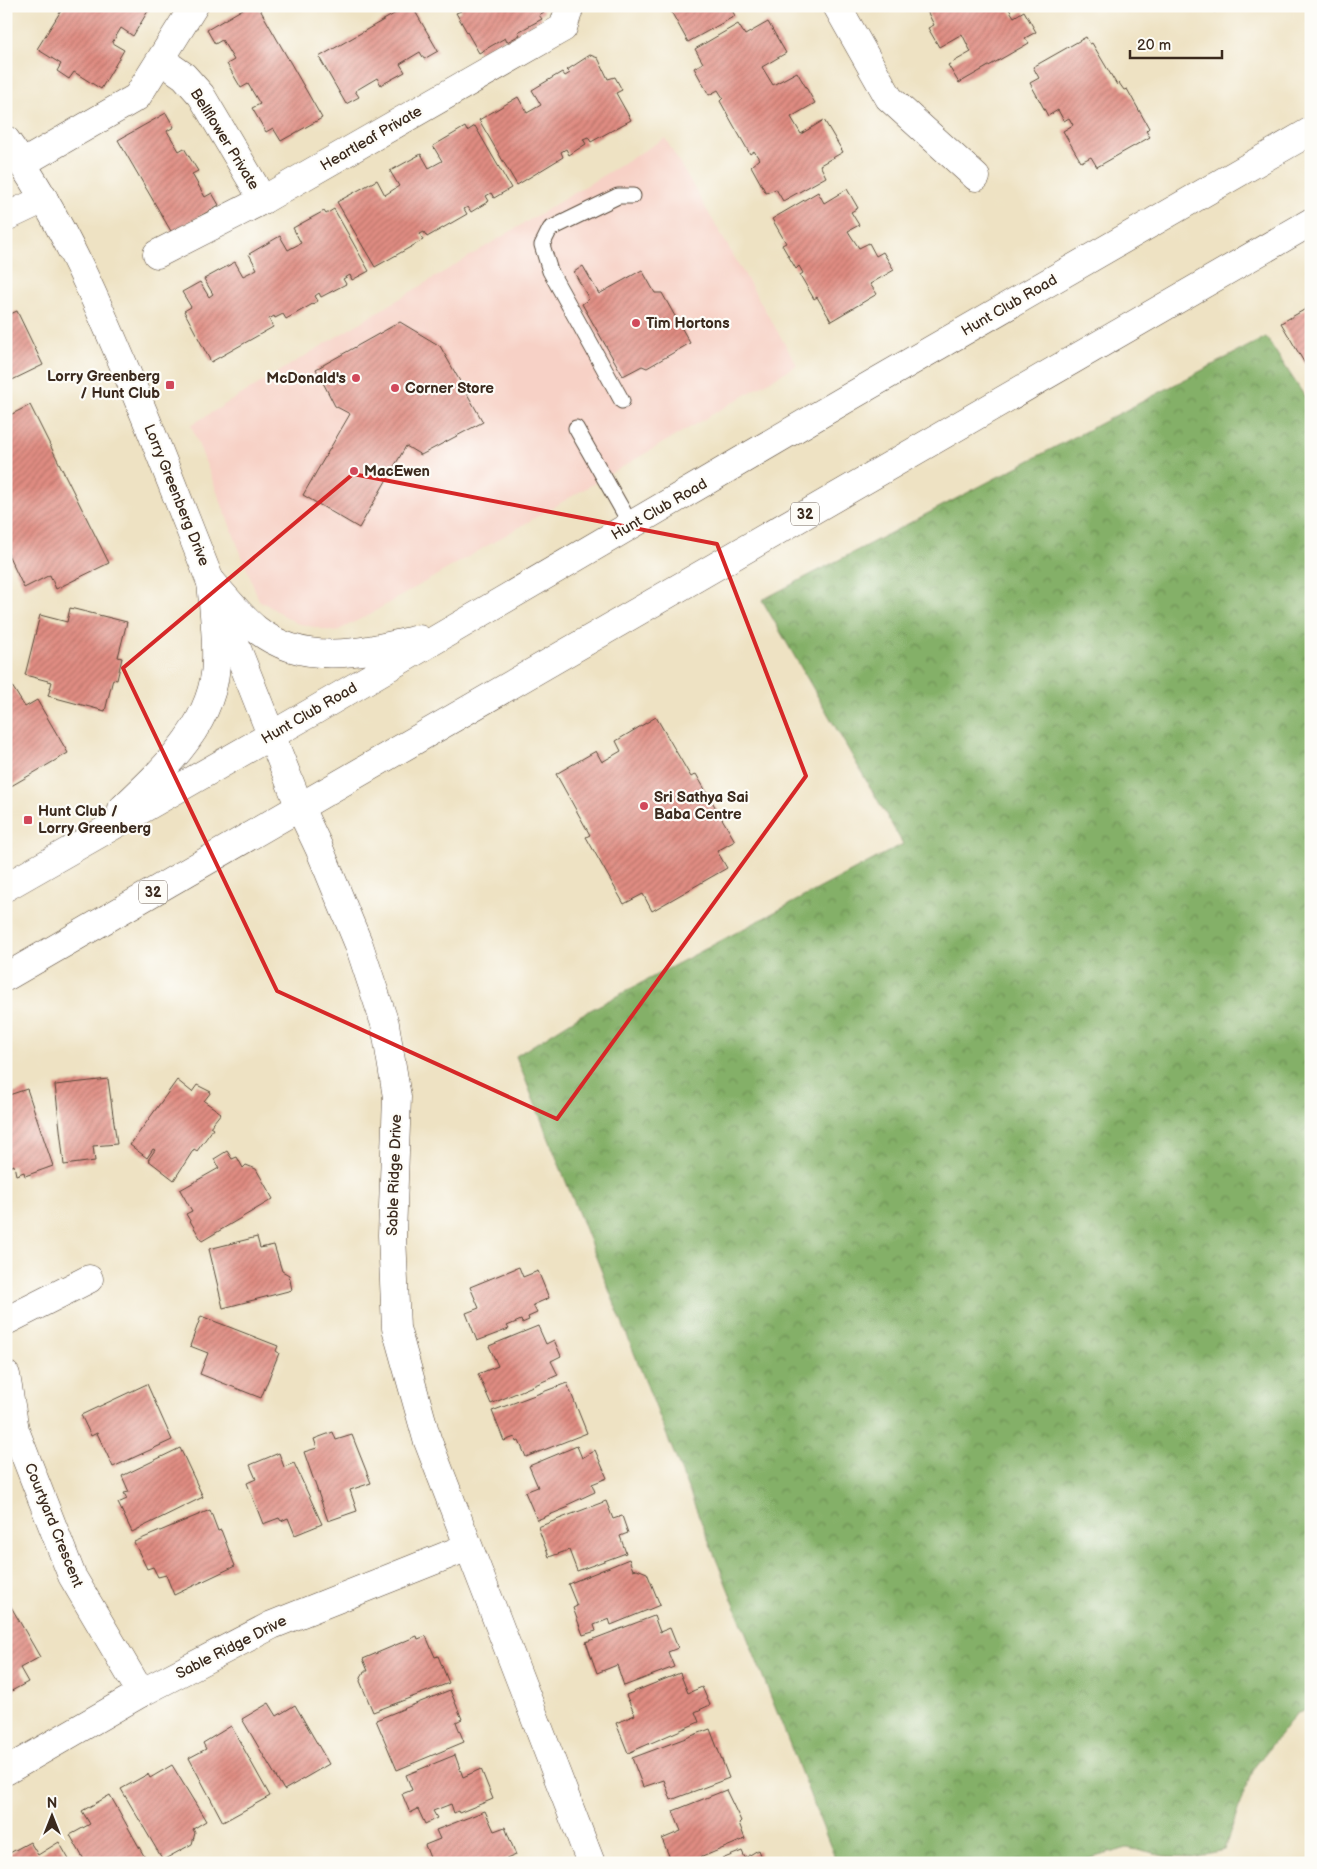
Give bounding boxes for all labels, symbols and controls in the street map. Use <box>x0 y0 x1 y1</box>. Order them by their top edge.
scale bar <box>1130 28 1222 60</box>
text: 20 m <box>1137 36 1171 55</box>
street label: Bellflower Private <box>186 85 263 194</box>
street label: Heartleaf Private <box>317 102 426 175</box>
street label: Hunt Club Road <box>958 270 1061 341</box>
place label: Tim Hortons <box>646 314 730 333</box>
marker: Tim Hortons <box>630 317 642 329</box>
place label: Lorry Greenberg / Hunt Club <box>47 367 160 403</box>
place label: McDonald's <box>266 369 346 388</box>
marker: McDonald's <box>350 372 362 384</box>
marker: Lorry Greenberg / Hunt Club <box>164 379 176 391</box>
place label: Corner Store <box>405 379 494 398</box>
marker: Corner Store <box>389 382 401 394</box>
street label: Lorry Greenberg Drive <box>139 421 214 569</box>
place label: MacEwen <box>364 462 430 481</box>
marker: MacEwen <box>348 465 360 477</box>
street label: Hunt Club Road <box>608 474 711 545</box>
road number: 32 <box>791 502 819 526</box>
street label: Hunt Club Road <box>258 678 361 749</box>
place label: Sri Sathya Sai Baba Centre <box>654 788 748 824</box>
marker: Sri Sathya Sai Baba Centre <box>638 800 650 812</box>
place label: Hunt Club / Lorry Greenberg <box>38 802 151 838</box>
marker: Hunt Club / Lorry Greenberg <box>22 814 34 826</box>
road number: 32 <box>139 880 167 904</box>
street label: Sable Ridge Drive <box>383 1114 406 1236</box>
street label: Courtyard Crescent <box>20 1460 87 1590</box>
street label: Sable Ridge Drive <box>173 1611 290 1684</box>
north arrow <box>28 1792 78 1842</box>
text: N <box>47 1795 57 1812</box>

